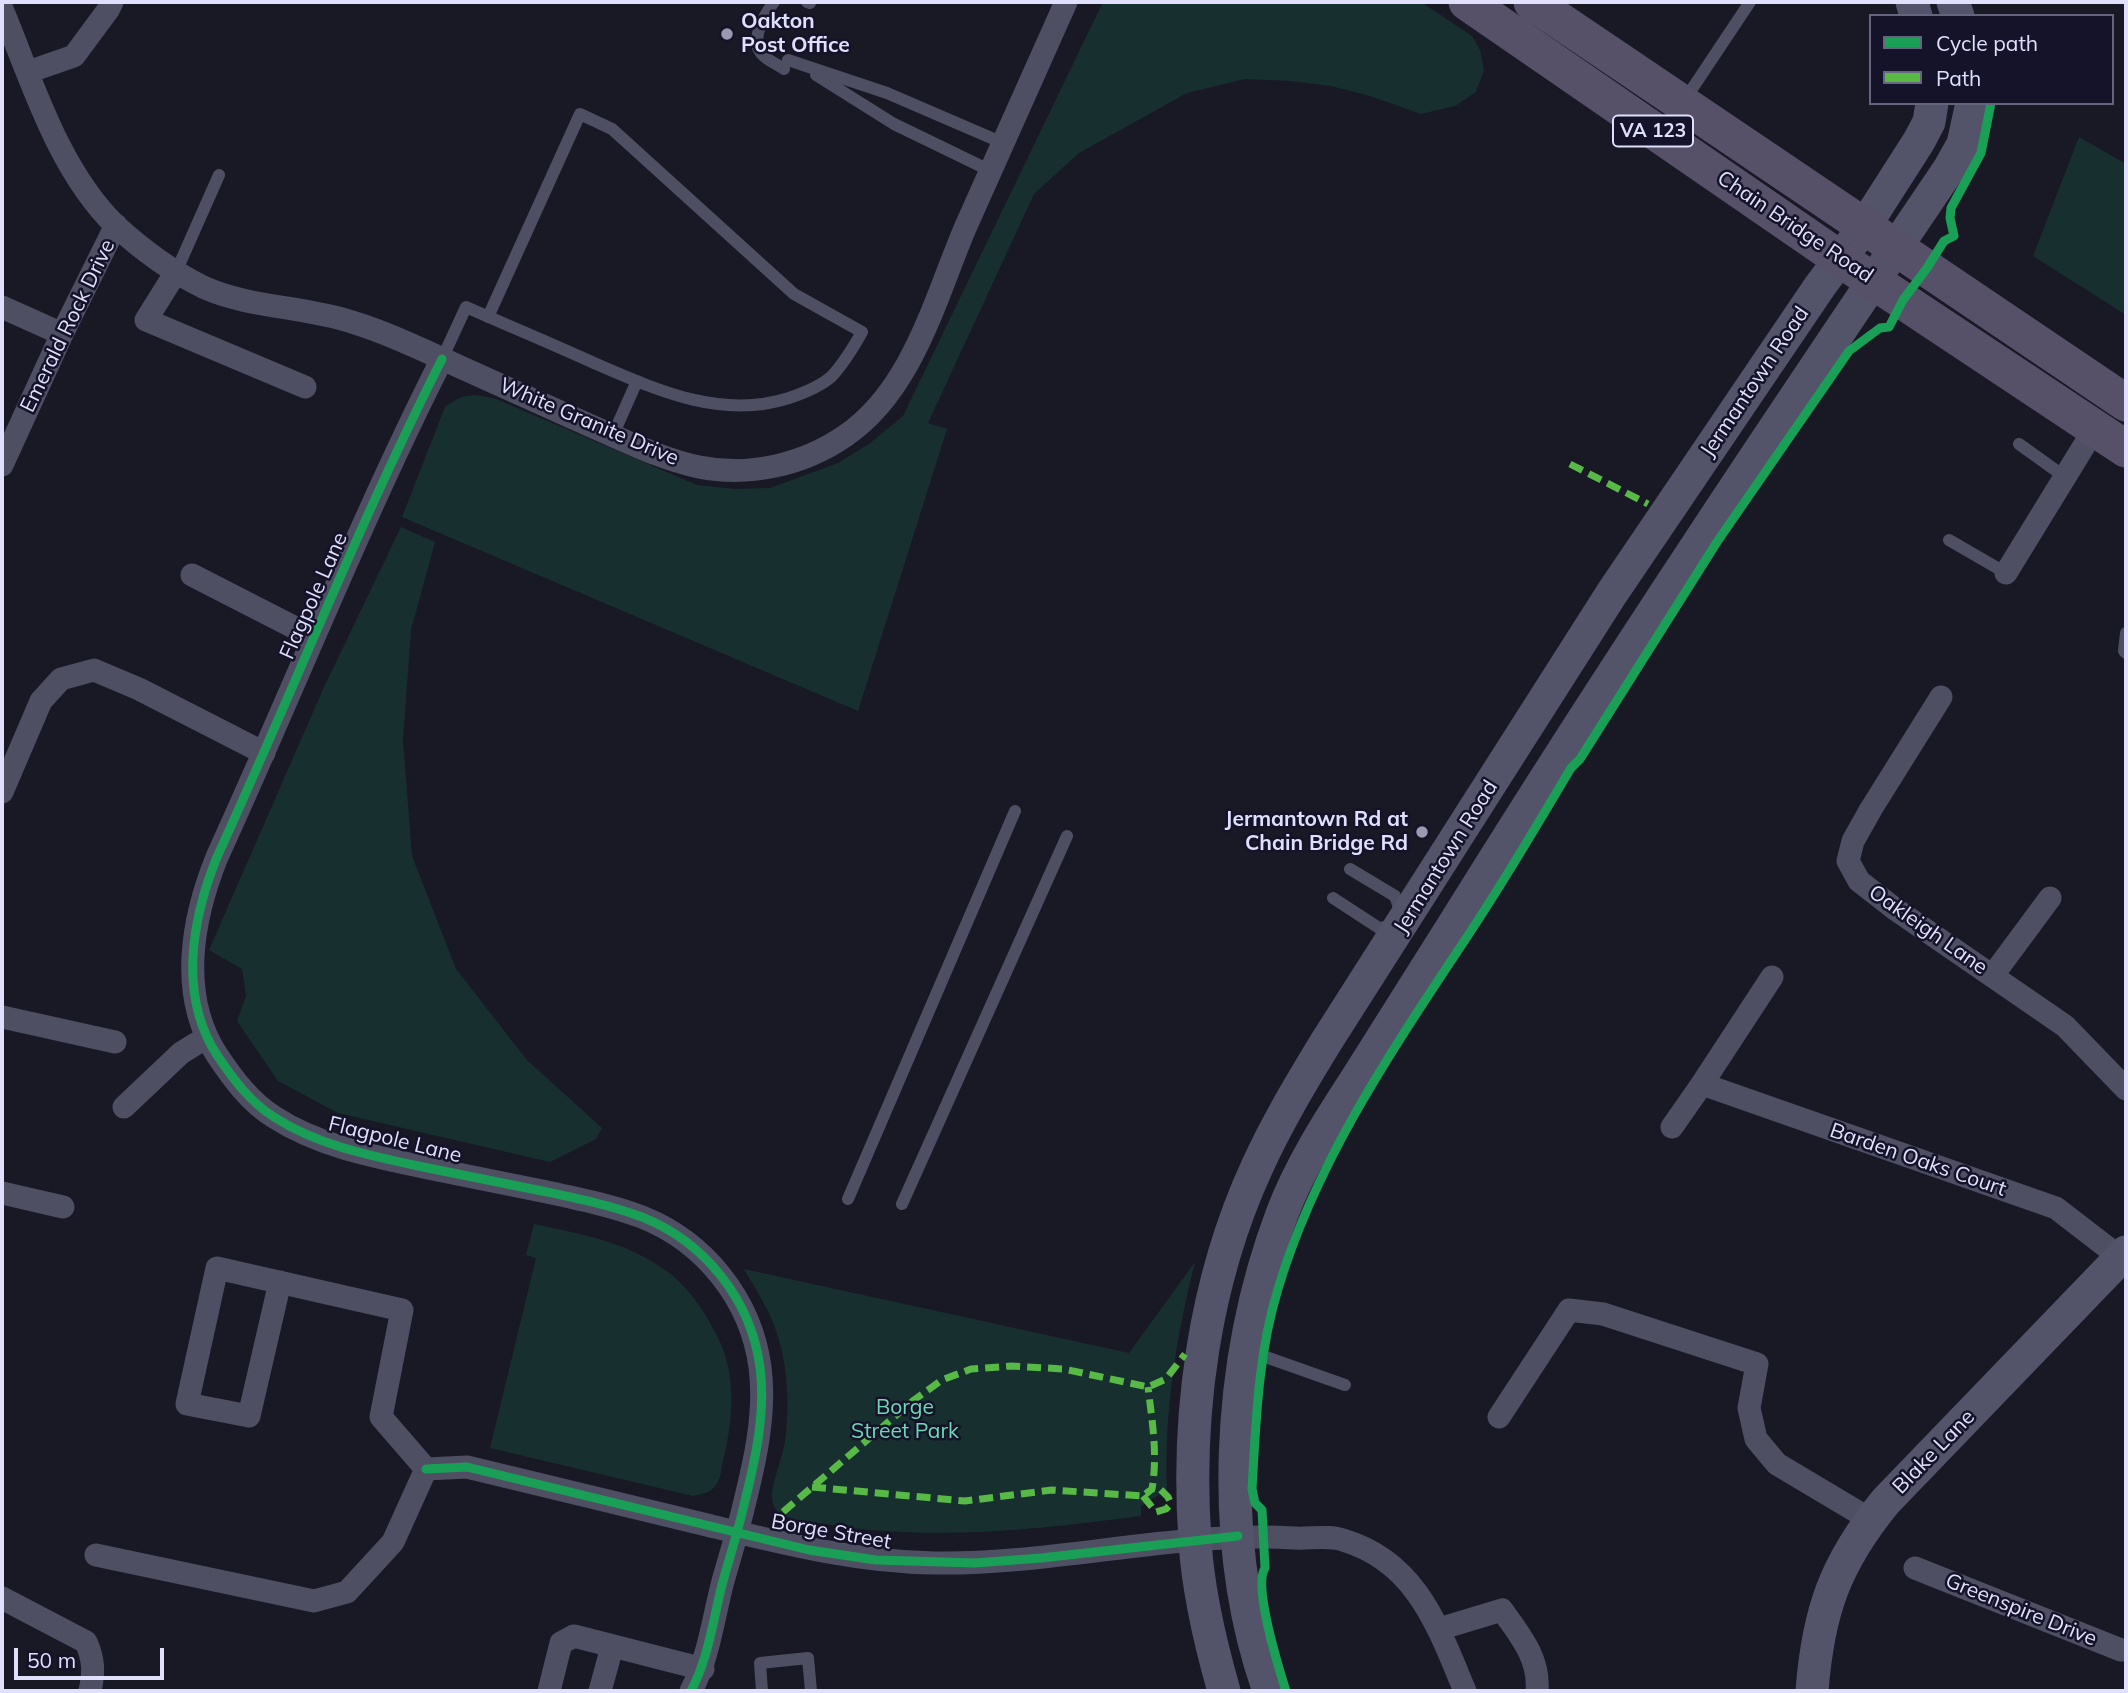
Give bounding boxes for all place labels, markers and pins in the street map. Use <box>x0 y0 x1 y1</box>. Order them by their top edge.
place label: Oakton Post Office <box>741 9 850 59</box>
marker: Oakton Post Office <box>719 26 735 42</box>
place label: Jermantown Rd at Chain Bridge Rd <box>1225 807 1408 857</box>
marker: Jermantown Rd at Chain Bridge Rd <box>1414 824 1430 840</box>

